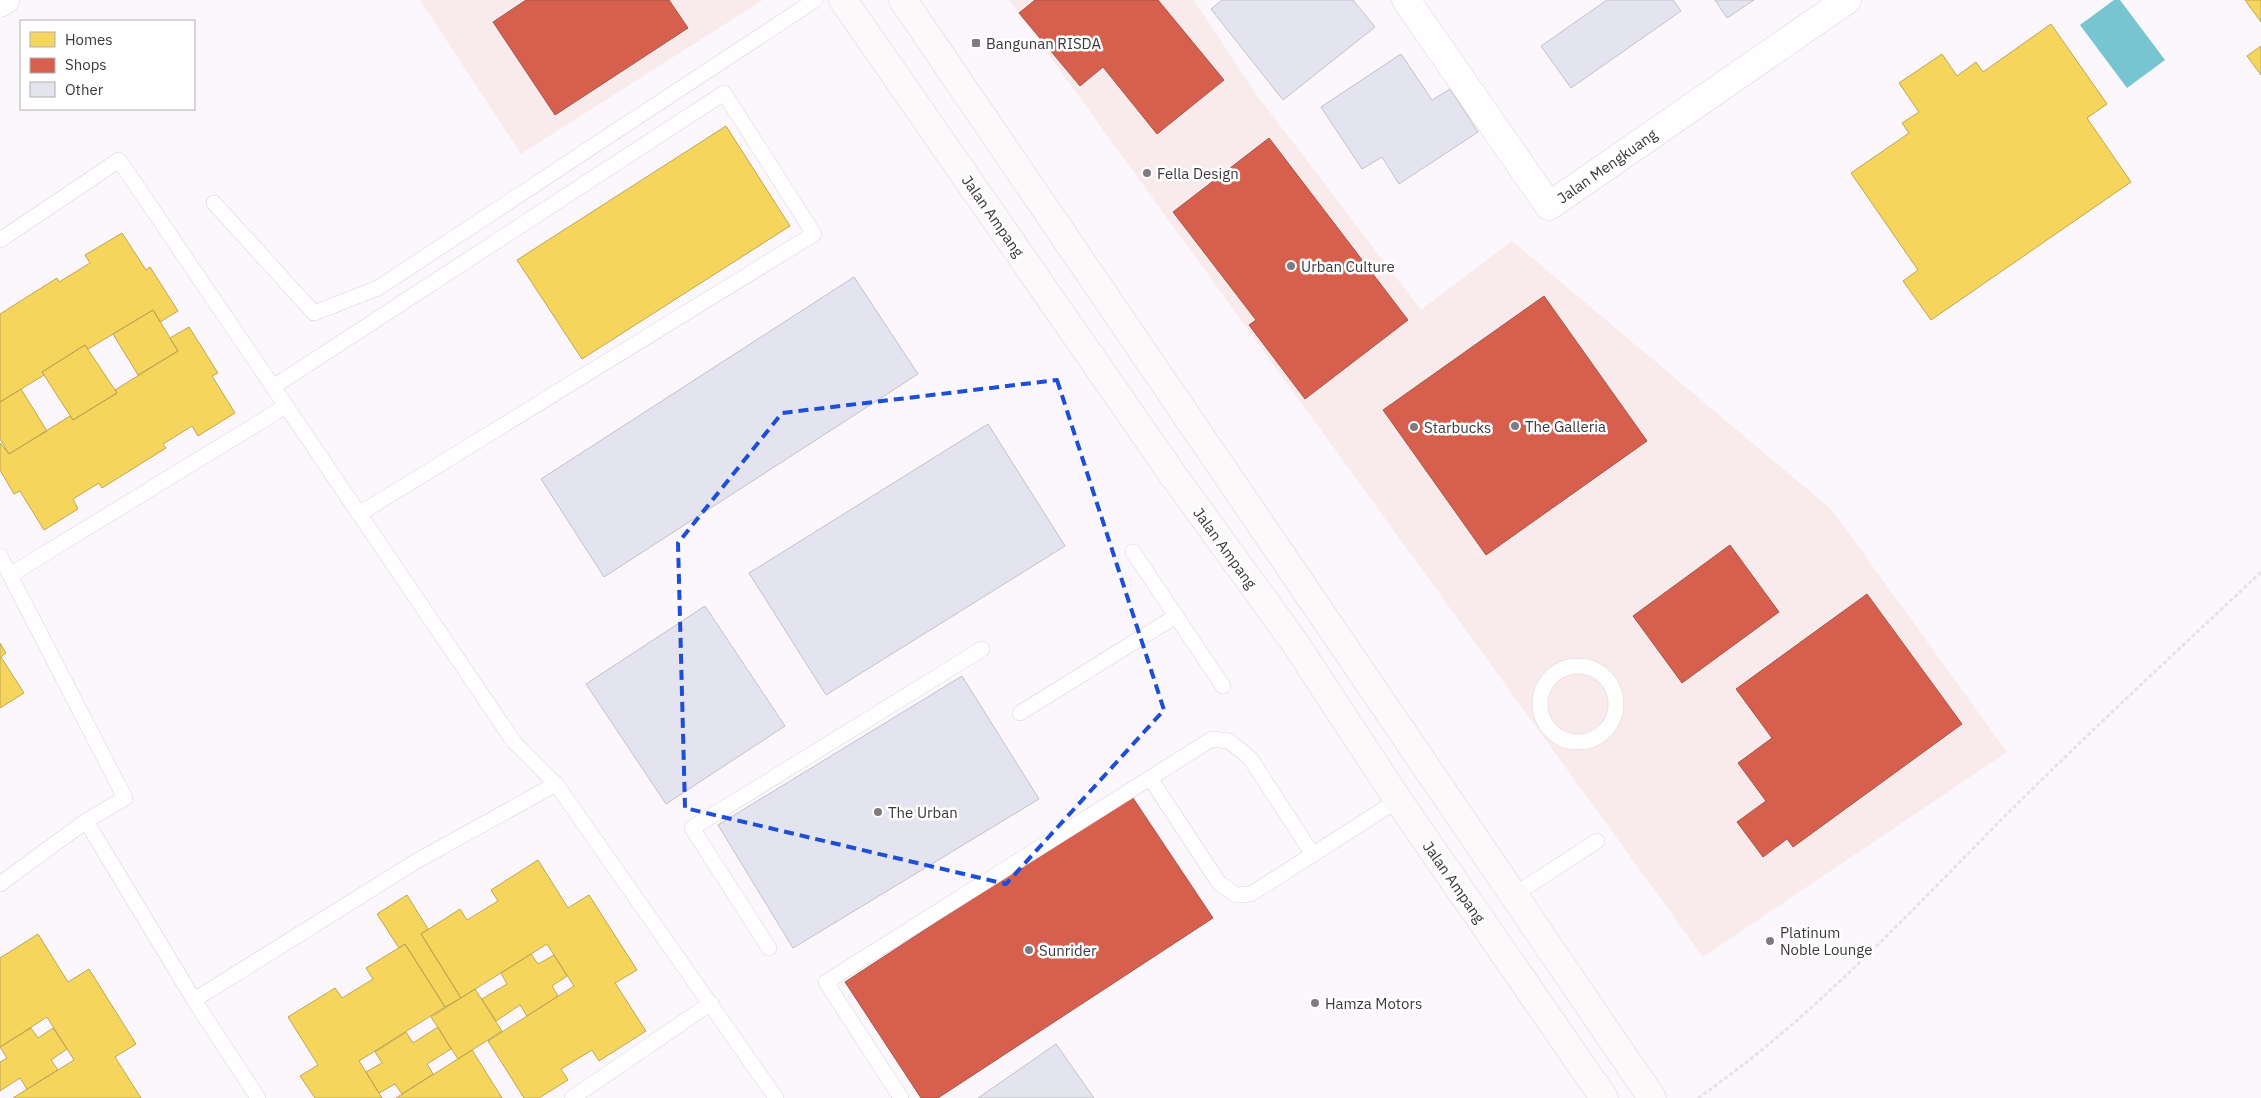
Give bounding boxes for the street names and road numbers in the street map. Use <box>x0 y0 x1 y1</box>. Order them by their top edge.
street label: Jalan Mengkuang <box>1553 125 1661 207</box>
street label: Jalan Ampang <box>958 171 1028 261</box>
street label: Jalan Ampang <box>1189 504 1261 592</box>
street label: Jalan Ampang <box>1419 837 1489 927</box>

